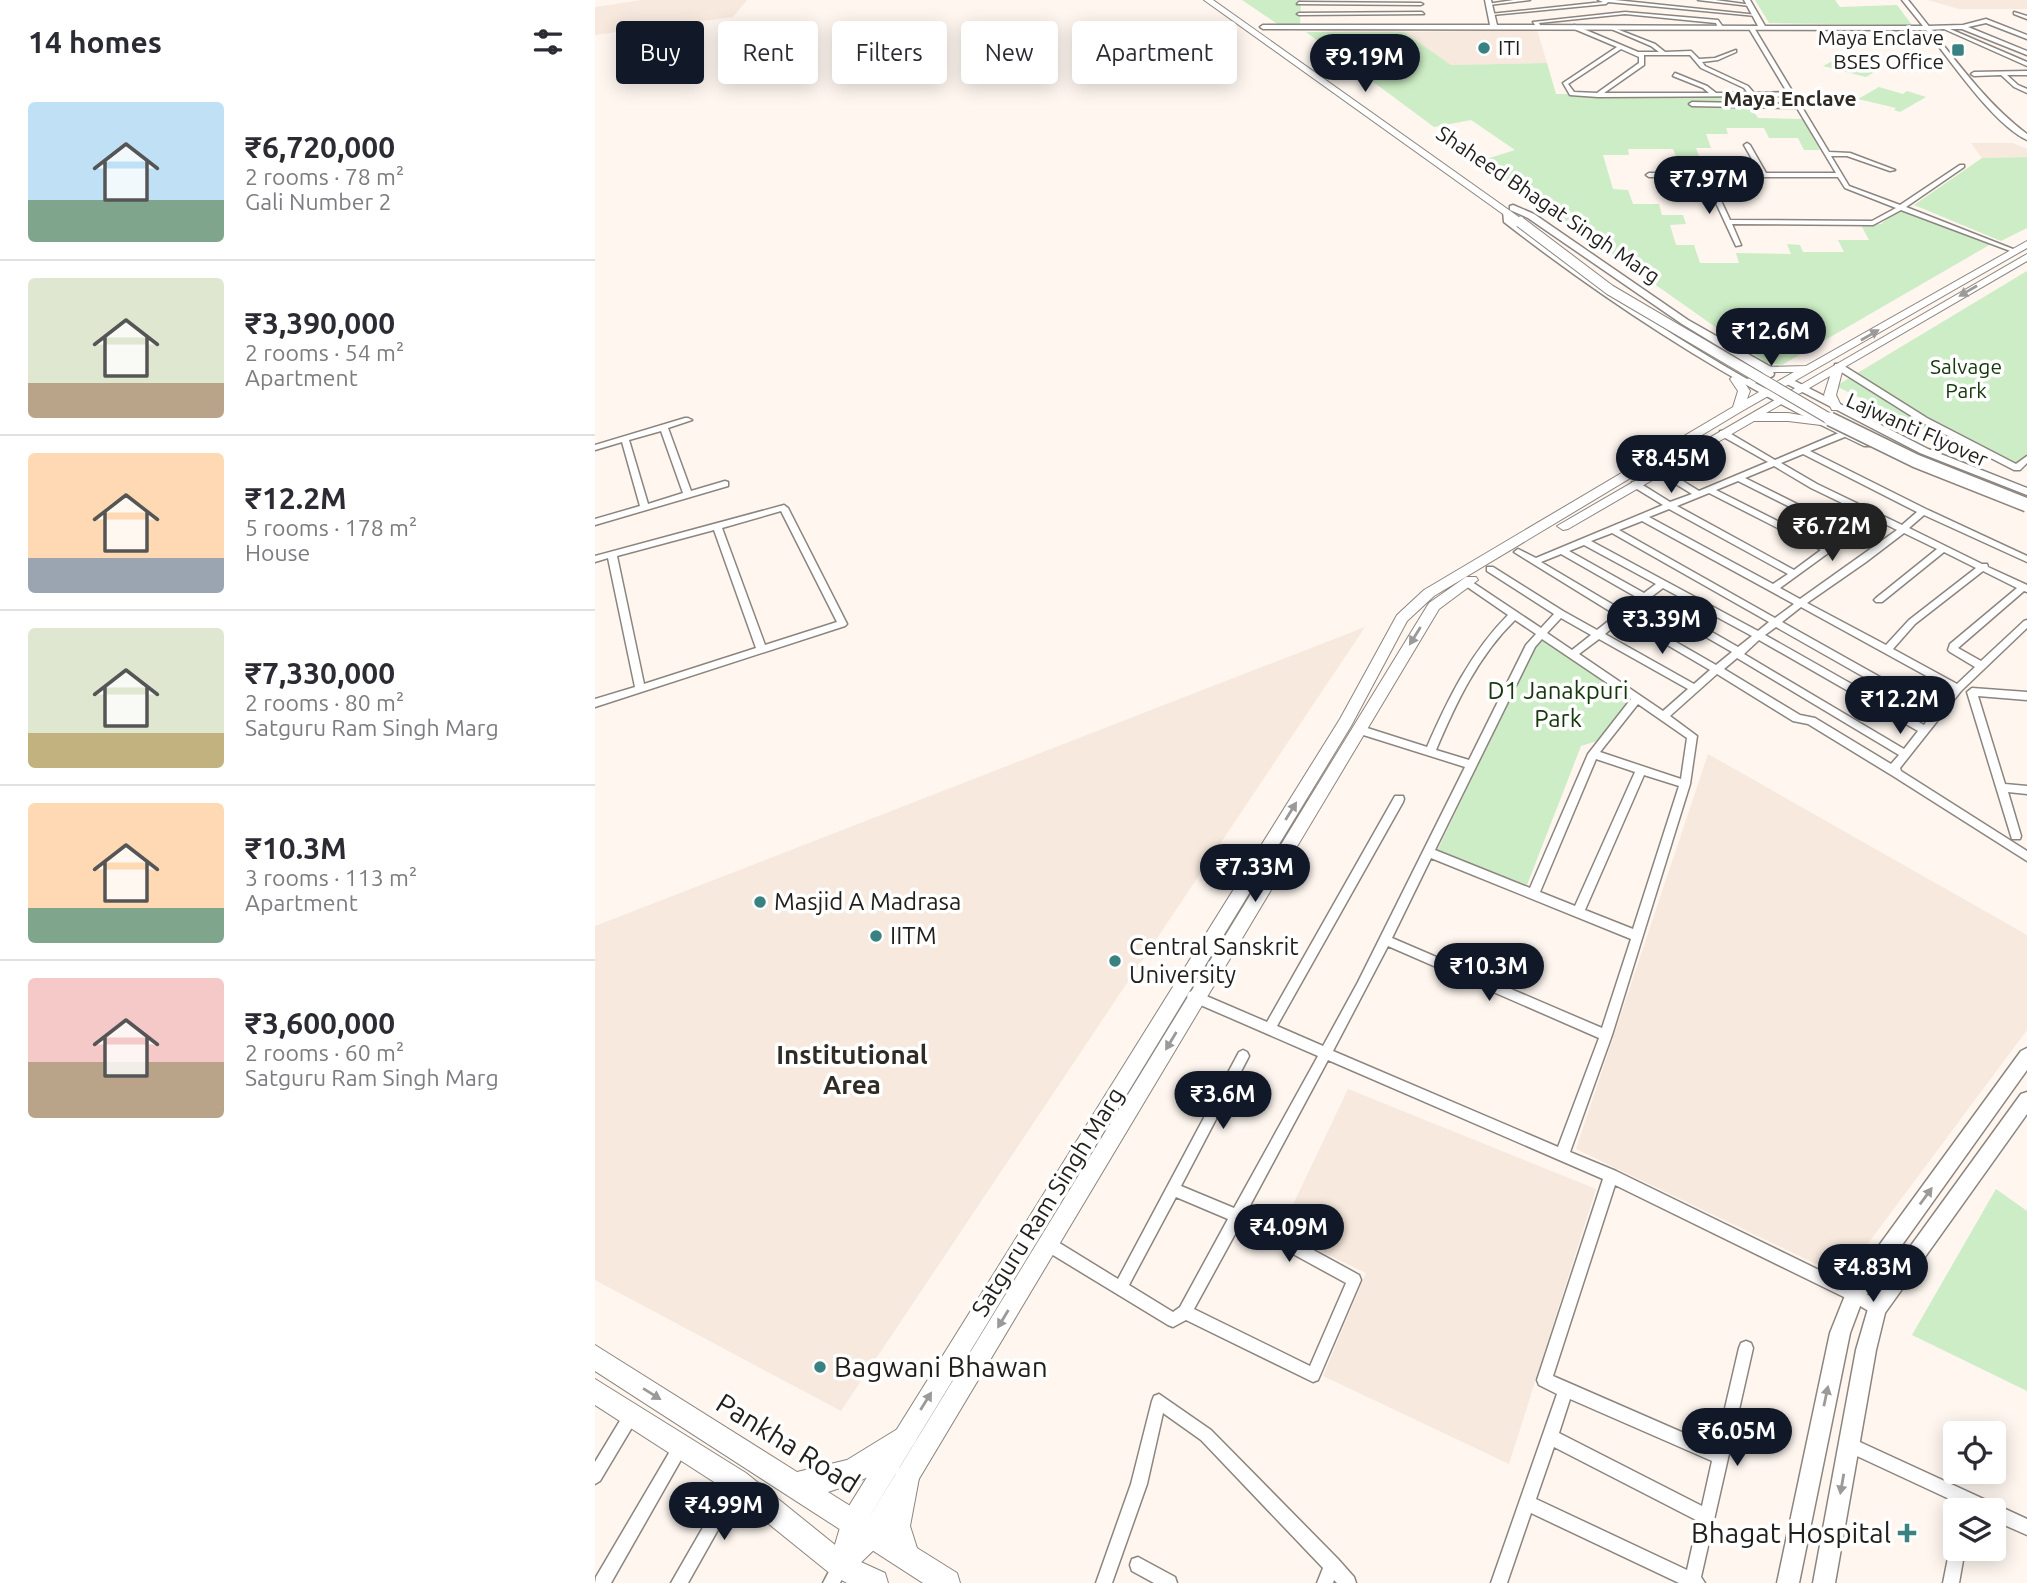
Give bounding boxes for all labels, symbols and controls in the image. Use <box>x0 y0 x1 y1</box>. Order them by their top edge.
chip: Buy <box>616 21 704 84</box>
chip: Rent <box>718 21 818 84</box>
chip: Filters <box>832 21 947 84</box>
chip: New <box>961 21 1058 84</box>
chip: Apartment <box>1072 21 1237 84</box>
icon: filters <box>529 23 567 61</box>
text: 14 homes <box>28 25 162 59</box>
place label: Maya Enclave BSES Office <box>1818 25 1944 73</box>
pin: ₹9.19M <box>1308 34 1422 94</box>
place label: ITI <box>1498 35 1520 59</box>
marker: ITI <box>1476 40 1492 56</box>
marker: Maya Enclave BSES Office <box>1950 42 1966 58</box>
text: ₹9.19M <box>1326 44 1404 69</box>
district label: Maya Enclave <box>1723 86 1857 110</box>
street label: Shaheed Bhagat Singh Marg <box>1432 120 1665 288</box>
icon: home <box>84 130 168 214</box>
text: ₹6,720,000 <box>245 130 395 164</box>
pin: ₹7.97M <box>1652 156 1766 216</box>
text: 2 rooms · 78 m² <box>245 164 404 189</box>
text: ₹7.97M <box>1670 166 1748 191</box>
text: Gali Number 2 <box>245 189 391 214</box>
one-way arrow <box>1958 285 1977 297</box>
icon: home <box>84 306 168 390</box>
text: ₹3,390,000 <box>245 306 395 340</box>
pin: ₹12.6M <box>1714 308 1828 368</box>
text: ₹12.6M <box>1732 318 1810 343</box>
one-way arrow <box>1860 329 1879 341</box>
text: 2 rooms · 54 m² <box>245 340 404 365</box>
park label: Salvage Park <box>1930 354 2002 402</box>
text: Apartment <box>245 365 358 390</box>
street label: Lajwanti Flyover <box>1843 387 1992 471</box>
pin: ₹8.45M <box>1614 435 1728 495</box>
text: ₹8.45M <box>1632 445 1710 470</box>
icon: home <box>84 481 168 565</box>
text: ₹12.2M <box>245 481 347 515</box>
pin: ₹6.72M <box>1775 504 1889 563</box>
text: ₹6.72M <box>1793 513 1871 538</box>
text: 5 rooms · 178 m² <box>245 515 417 540</box>
text: House <box>245 540 310 565</box>
pin: ₹3.39M <box>1605 596 1719 656</box>
text: ₹3.39M <box>1623 606 1701 631</box>
one-way arrow <box>1409 626 1422 646</box>
icon: home <box>84 656 168 740</box>
text: ₹7,330,000 <box>245 656 395 690</box>
pin: ₹12.2M <box>1843 676 1957 736</box>
park label: D1 Janakpuri Park <box>1488 677 1628 732</box>
text: ₹12.2M <box>1861 686 1939 711</box>
text: 2 rooms · 80 m² <box>245 690 404 715</box>
text: Satguru Ram Singh Marg <box>245 715 499 740</box>
one-way arrow <box>1284 801 1297 821</box>
icon: home <box>84 831 168 915</box>
text: ₹10.3M <box>245 831 347 865</box>
pin: ₹7.33M <box>1198 844 1312 904</box>
text: ₹7.33M <box>1216 854 1294 879</box>
text: 3 rooms · 113 m² <box>245 865 417 890</box>
place label: Masjid A Madrasa <box>774 888 961 915</box>
text: Apartment <box>245 890 358 915</box>
marker: Masjid A Madrasa <box>752 894 768 910</box>
place label: IITM <box>890 922 937 949</box>
marker: IITM <box>868 928 884 944</box>
place label: Central Sanskrit University <box>1129 933 1299 988</box>
pin: ₹10.3M <box>1432 944 1546 1003</box>
marker: Central Sanskrit University <box>1107 953 1123 969</box>
text: ₹10.3M <box>1450 953 1528 978</box>
icon: home <box>84 1006 168 1090</box>
text: ₹3,600,000 <box>245 1006 395 1040</box>
one-way arrow <box>1165 1031 1178 1050</box>
text: 2 rooms · 60 m² <box>245 1040 404 1065</box>
district label: Institutional Area <box>776 1040 928 1099</box>
text: Satguru Ram Singh Marg <box>245 1065 499 1090</box>
pin: ₹3.6M <box>1174 1072 1272 1131</box>
text: ₹3.6M <box>1190 1081 1256 1106</box>
street label: Satguru Ram Singh Marg <box>966 1082 1129 1321</box>
one-way arrow <box>1919 1187 1933 1205</box>
pin: ₹4.09M <box>1232 1204 1346 1264</box>
text: ₹4.09M <box>1250 1214 1328 1239</box>
pin: ₹4.83M <box>1816 1244 1930 1304</box>
text: ₹4.83M <box>1834 1254 1912 1279</box>
one-way arrow <box>996 1309 1009 1329</box>
place label: Bagwani Bhawan <box>834 1351 1048 1382</box>
marker: Bagwani Bhawan <box>812 1359 828 1375</box>
one-way arrow <box>1821 1385 1832 1407</box>
street label: Pankha Road <box>711 1386 865 1499</box>
one-way arrow <box>643 1388 662 1401</box>
one-way arrow <box>920 1391 933 1410</box>
pin: ₹6.05M <box>1680 1408 1794 1468</box>
text: ₹6.05M <box>1698 1418 1776 1443</box>
map controls <box>1943 1421 2006 1561</box>
button: locate <box>1943 1421 2006 1484</box>
one-way arrow <box>1836 1473 1847 1495</box>
pin: ₹4.99M <box>667 1482 781 1542</box>
text: ₹4.99M <box>685 1492 763 1517</box>
button: layers <box>1943 1498 2006 1561</box>
place label: Bhagat Hospital <box>1691 1517 1891 1548</box>
marker: Bhagat Hospital <box>1897 1523 1917 1543</box>

